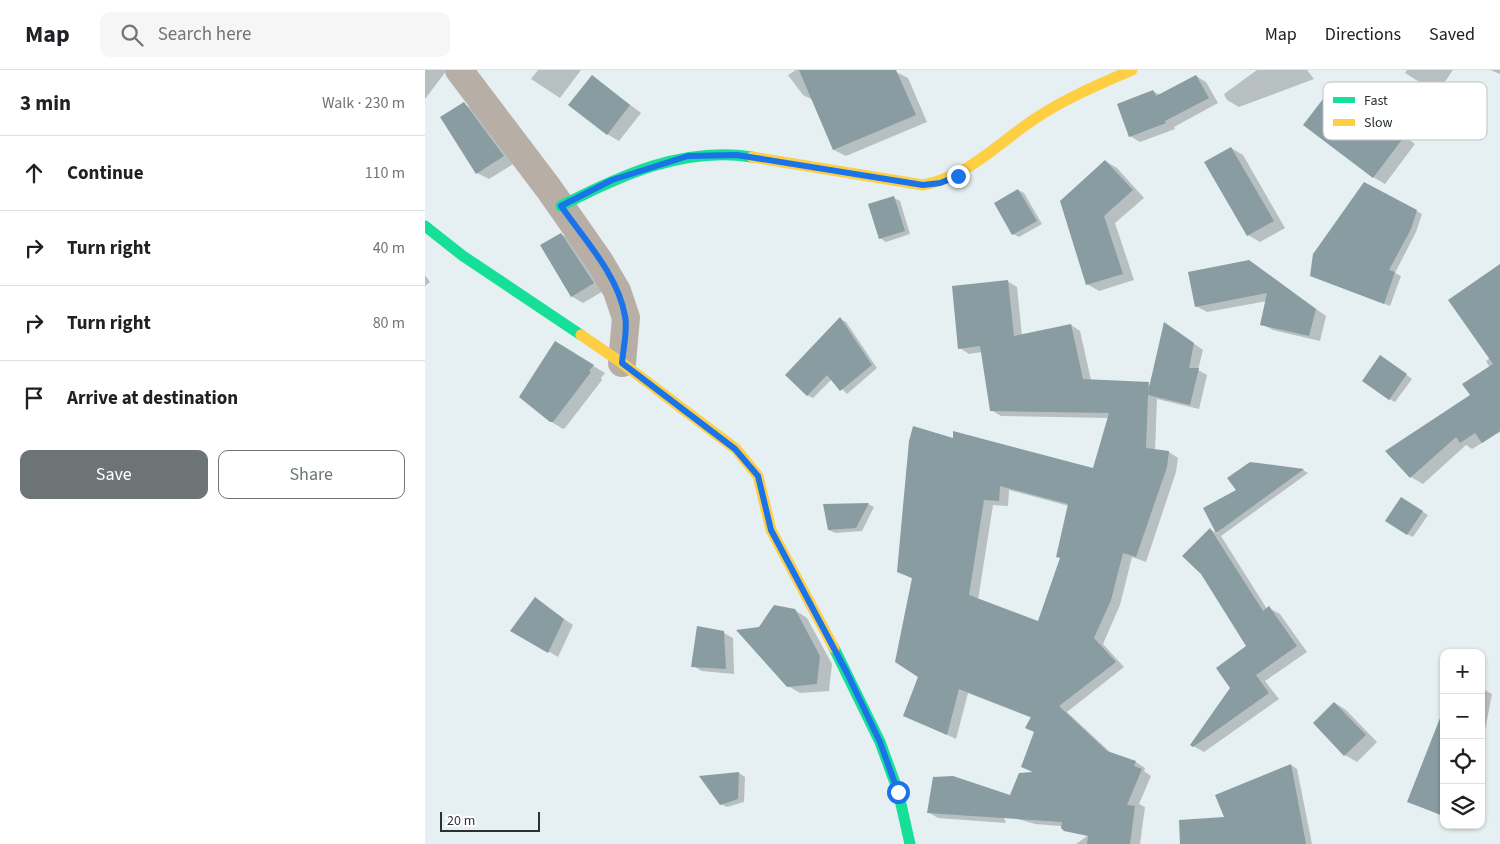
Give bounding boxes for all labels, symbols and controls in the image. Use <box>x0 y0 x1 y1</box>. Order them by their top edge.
search box <box>100 12 450 57</box>
text: Map <box>25 17 70 52</box>
icon: search <box>118 21 146 49</box>
text: Search here <box>158 21 251 48</box>
text: Map <box>1265 22 1297 47</box>
text: Directions <box>1325 22 1401 47</box>
text: Saved <box>1429 22 1475 47</box>
legend <box>1323 82 1487 140</box>
text: 3 min <box>20 88 71 118</box>
text: Fast <box>1364 91 1388 111</box>
text: Walk · 230 m <box>322 92 405 114</box>
text: Slow <box>1364 113 1393 133</box>
icon: ahead <box>20 159 48 187</box>
text: Continue <box>67 160 144 187</box>
text: 110 m <box>365 162 405 184</box>
route end <box>947 165 970 188</box>
icon: right <box>20 234 48 262</box>
text: Turn right <box>67 235 151 262</box>
text: 40 m <box>373 237 405 259</box>
icon: right <box>20 309 48 337</box>
text: Turn right <box>67 310 151 337</box>
text: 80 m <box>373 312 405 334</box>
icon: arrive <box>20 384 48 412</box>
text: Arrive at destination <box>67 385 238 412</box>
button: Save <box>20 450 208 499</box>
button: Share <box>218 450 405 499</box>
map controls <box>1440 649 1485 829</box>
button: + <box>1440 649 1485 694</box>
button: − <box>1440 694 1485 739</box>
button: locate <box>1440 739 1485 784</box>
route start <box>887 781 910 804</box>
button: layers <box>1440 784 1485 829</box>
scale bar <box>440 809 540 832</box>
text: 20 m <box>447 811 475 831</box>

